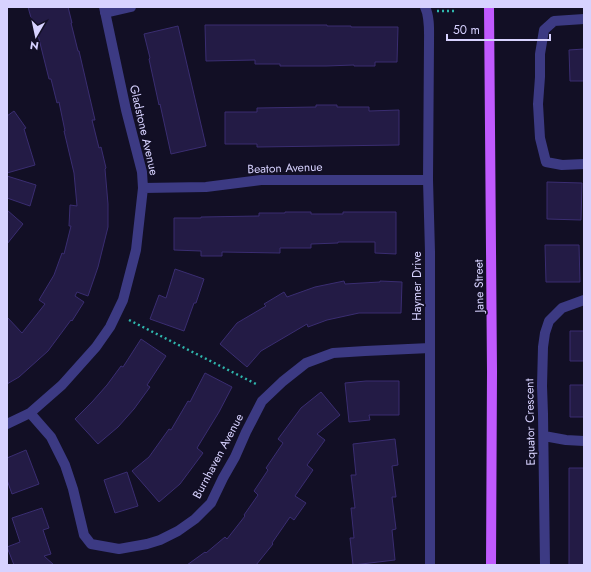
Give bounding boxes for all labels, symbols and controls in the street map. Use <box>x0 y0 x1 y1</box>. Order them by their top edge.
north arrow <box>16 16 56 56</box>
scale bar <box>447 16 550 42</box>
text: 50 m <box>453 21 480 39</box>
text: N <box>29 37 40 54</box>
street label: Gladstone Avenue <box>125 83 163 177</box>
street label: Beaton Avenue <box>247 158 323 178</box>
street label: Haymer Drive <box>408 251 426 321</box>
street label: Jane Street <box>470 259 488 315</box>
street label: Equator Crescent <box>520 378 540 466</box>
street label: Burnhaven Avenue <box>188 410 248 502</box>

